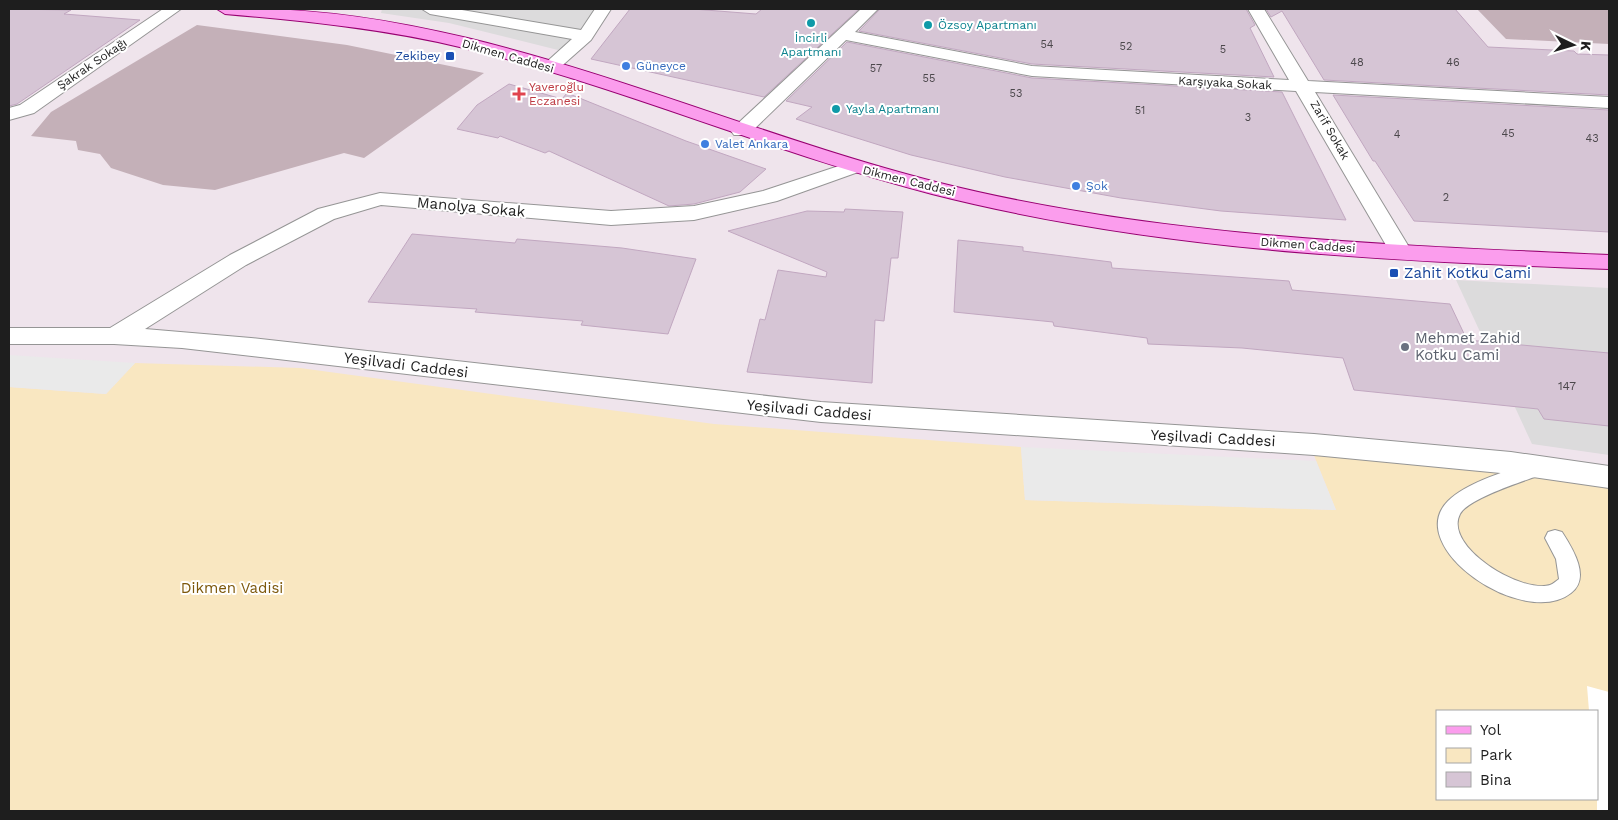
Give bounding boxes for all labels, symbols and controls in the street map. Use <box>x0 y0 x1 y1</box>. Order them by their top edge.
marker: İncirli Apartmanı <box>805 17 817 29</box>
place label: Özsoy Apartmanı <box>938 18 1037 32</box>
marker: Özsoy Apartmanı <box>922 19 934 31</box>
north arrow <box>1548 20 1598 70</box>
place label: İncirli Apartmanı <box>781 31 841 59</box>
street label: Şakrak Sokağı <box>54 35 130 93</box>
street label: Dikmen Caddesi <box>460 36 556 76</box>
house number: 54 <box>1040 38 1054 51</box>
house number: 52 <box>1120 40 1132 53</box>
text: K <box>1578 41 1594 52</box>
house number: 5 <box>1220 43 1226 56</box>
place label: Zekibey <box>395 49 441 63</box>
marker: Zekibey <box>444 50 456 62</box>
house number: 48 <box>1350 56 1364 69</box>
house number: 46 <box>1446 56 1460 69</box>
place label: Güneyce <box>636 59 686 73</box>
marker: Güneyce <box>620 60 632 72</box>
house number: 57 <box>870 62 882 75</box>
house number: 55 <box>923 72 935 85</box>
street label: Karşıyaka Sokak <box>1178 74 1272 92</box>
place label: Yaveroğlu Eczanesi <box>529 80 584 108</box>
house number: 53 <box>1010 87 1022 100</box>
marker: Yaveroğlu Eczanesi <box>513 88 525 100</box>
street label: Zarif Sokak <box>1307 98 1353 162</box>
place label: Yayla Apartmanı <box>846 102 939 116</box>
marker: Yayla Apartmanı <box>830 103 842 115</box>
house number: 51 <box>1135 104 1145 117</box>
house number: 3 <box>1245 111 1251 124</box>
house number: 45 <box>1501 127 1515 140</box>
house number: 4 <box>1394 128 1401 141</box>
house number: 43 <box>1585 132 1599 145</box>
place label: Valet Ankara <box>715 137 788 151</box>
marker: Valet Ankara <box>699 138 711 150</box>
street label: Dikmen Caddesi <box>861 163 957 199</box>
place label: Şok <box>1086 179 1108 193</box>
marker: Şok <box>1070 180 1082 192</box>
house number: 2 <box>1443 191 1449 204</box>
street label: Manolya Sokak <box>416 193 526 221</box>
street label: Dikmen Caddesi <box>1260 235 1356 255</box>
place label: Zahit Kotku Cami <box>1404 264 1531 282</box>
marker: Zahit Kotku Cami <box>1388 267 1400 279</box>
place label: Mehmet Zahid Kotku Cami <box>1415 329 1520 364</box>
marker: Mehmet Zahid Kotku Cami <box>1399 341 1411 353</box>
street label: Yeşilvadi Caddesi <box>343 348 469 382</box>
house number: 147 <box>1558 379 1576 393</box>
street label: Yeşilvadi Caddesi <box>746 396 872 424</box>
street label: Yeşilvadi Caddesi <box>1150 426 1276 450</box>
park label: Dikmen Vadisi <box>181 579 283 597</box>
legend <box>1436 710 1598 800</box>
text: Yol <box>1480 721 1502 739</box>
text: Park <box>1480 746 1513 764</box>
text: Bina <box>1480 771 1512 789</box>

